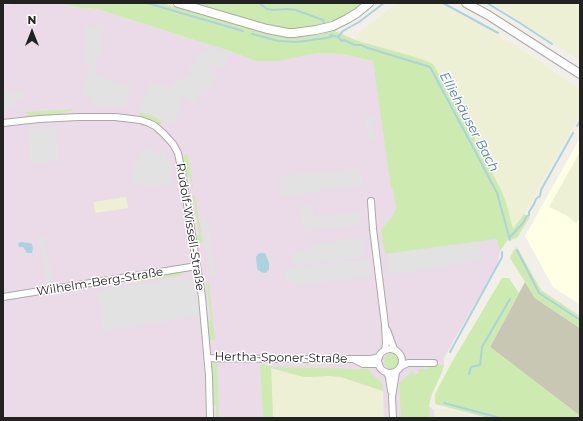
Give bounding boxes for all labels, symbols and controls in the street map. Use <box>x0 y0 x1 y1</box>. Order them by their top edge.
north arrow <box>12 12 52 52</box>
text: N <box>28 13 36 27</box>
water label: Elliehäuser Bach <box>436 69 502 175</box>
street label: Rudolf-Wissell-Straße <box>173 162 207 292</box>
street label: Wilhelm-Berg-Straße <box>36 265 164 299</box>
street label: Hertha-Sponer-Straße <box>214 350 348 366</box>

